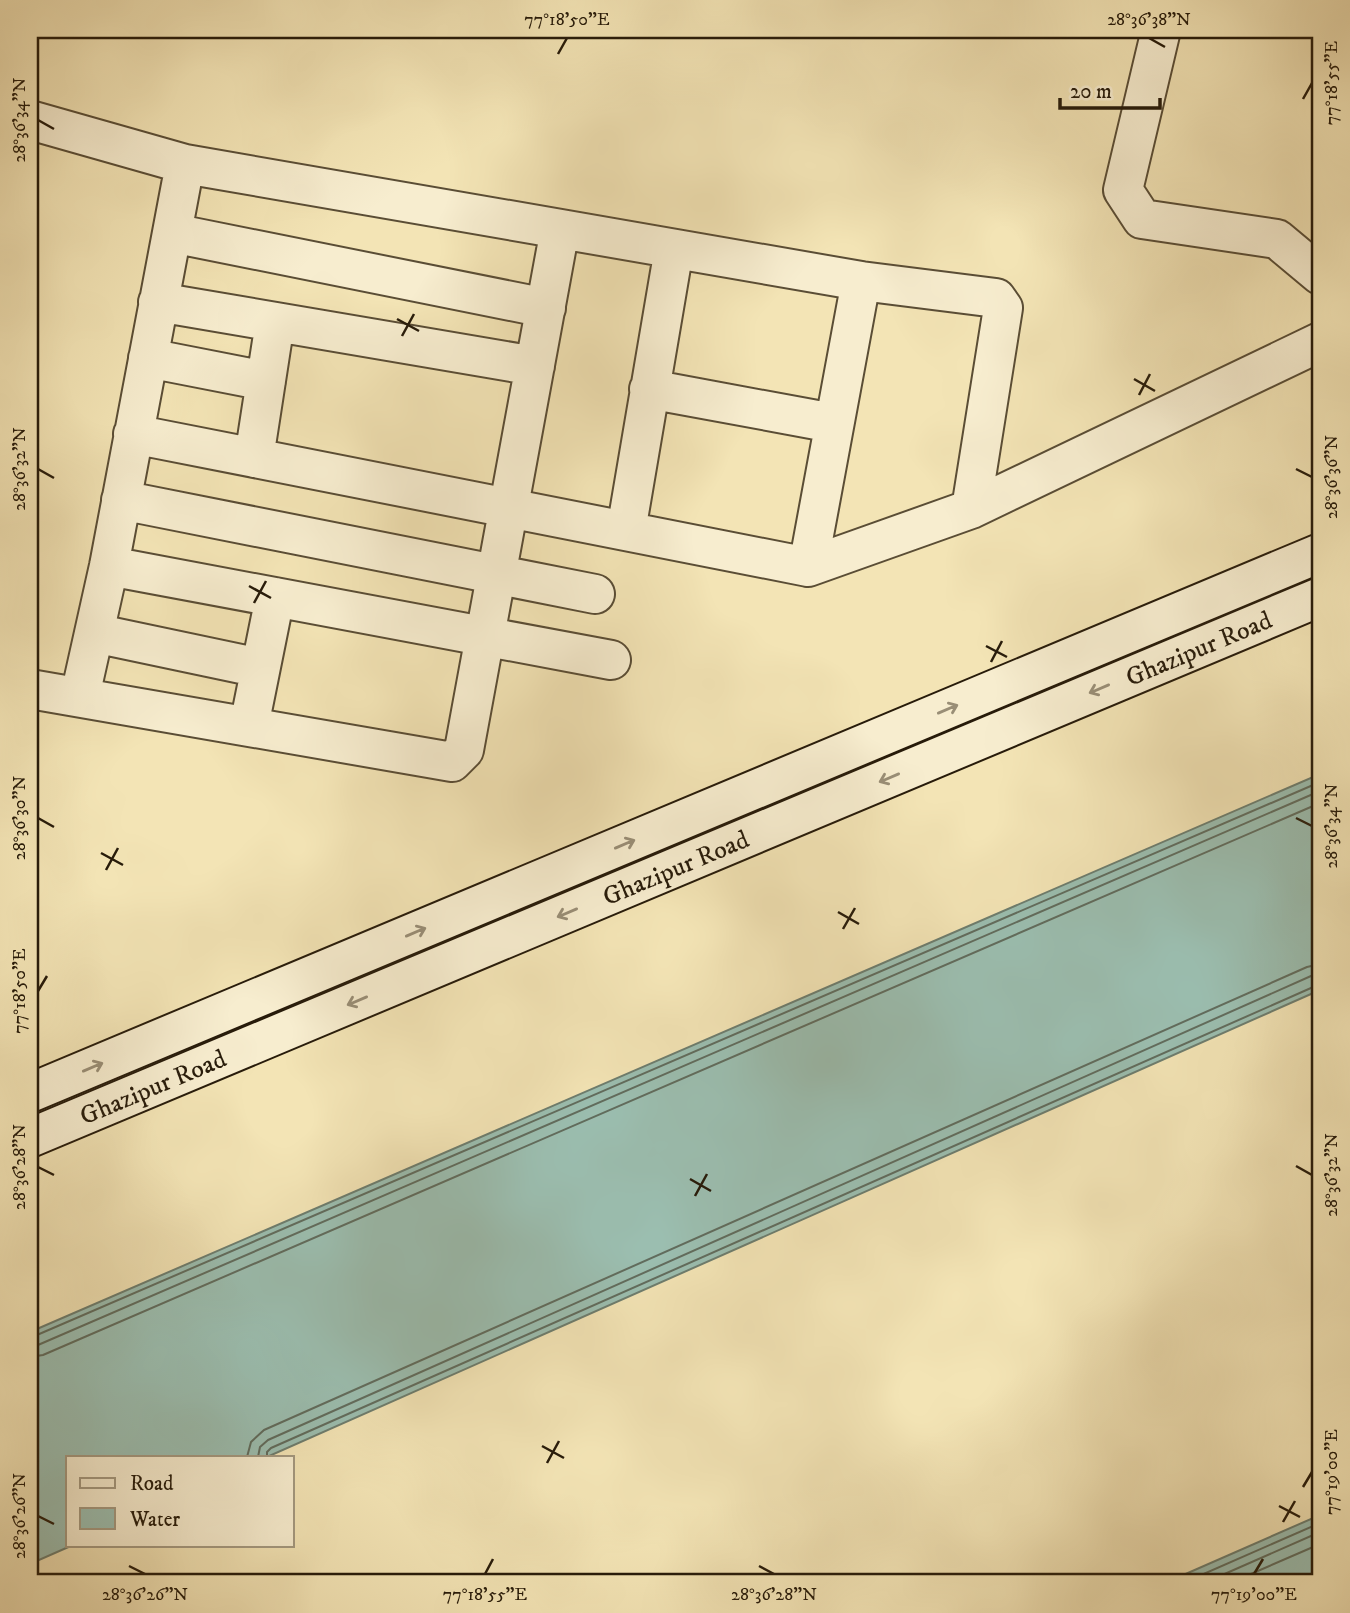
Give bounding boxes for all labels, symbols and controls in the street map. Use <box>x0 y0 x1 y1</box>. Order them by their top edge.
text: 77°18'50"E <box>524 9 610 31</box>
text: 28°36'38"N <box>1107 9 1191 31</box>
text: 77°18'55"E <box>1321 40 1343 125</box>
scale bar <box>1060 66 1159 110</box>
text: 28°36'34"N <box>9 77 31 163</box>
text: 20 m <box>1070 79 1112 105</box>
text: 28°36'32"N <box>9 427 31 511</box>
text: 28°36'36"N <box>1321 435 1343 519</box>
street label: Ghazipur Road <box>1121 604 1277 695</box>
one-way arrow <box>1089 684 1110 697</box>
one-way arrow <box>937 701 959 714</box>
one-way arrow <box>879 772 901 785</box>
text: 28°36'30"N <box>9 776 31 860</box>
text: 28°36'34"N <box>1321 783 1343 869</box>
street label: Ghazipur Road <box>598 823 754 914</box>
one-way arrow <box>614 837 636 850</box>
one-way arrow <box>556 907 578 920</box>
one-way arrow <box>404 924 426 937</box>
text: 77°18'50"E <box>9 948 31 1034</box>
one-way arrow <box>347 995 368 1008</box>
street label: Ghazipur Road <box>75 1043 231 1133</box>
one-way arrow <box>81 1060 103 1073</box>
text: 28°36'28"N <box>9 1124 31 1210</box>
text: 28°36'32"N <box>1321 1133 1343 1217</box>
text: 77°19'00"E <box>1321 1429 1343 1515</box>
legend <box>66 1456 294 1546</box>
text: Road <box>130 1471 174 1497</box>
text: 28°36'26"N <box>9 1473 31 1559</box>
text: Water <box>129 1507 180 1533</box>
text: 28°36'26"N <box>102 1584 188 1606</box>
text: 77°18'55"E <box>443 1584 528 1606</box>
text: 28°36'28"N <box>731 1584 817 1606</box>
text: 77°19'00"E <box>1211 1584 1297 1606</box>

